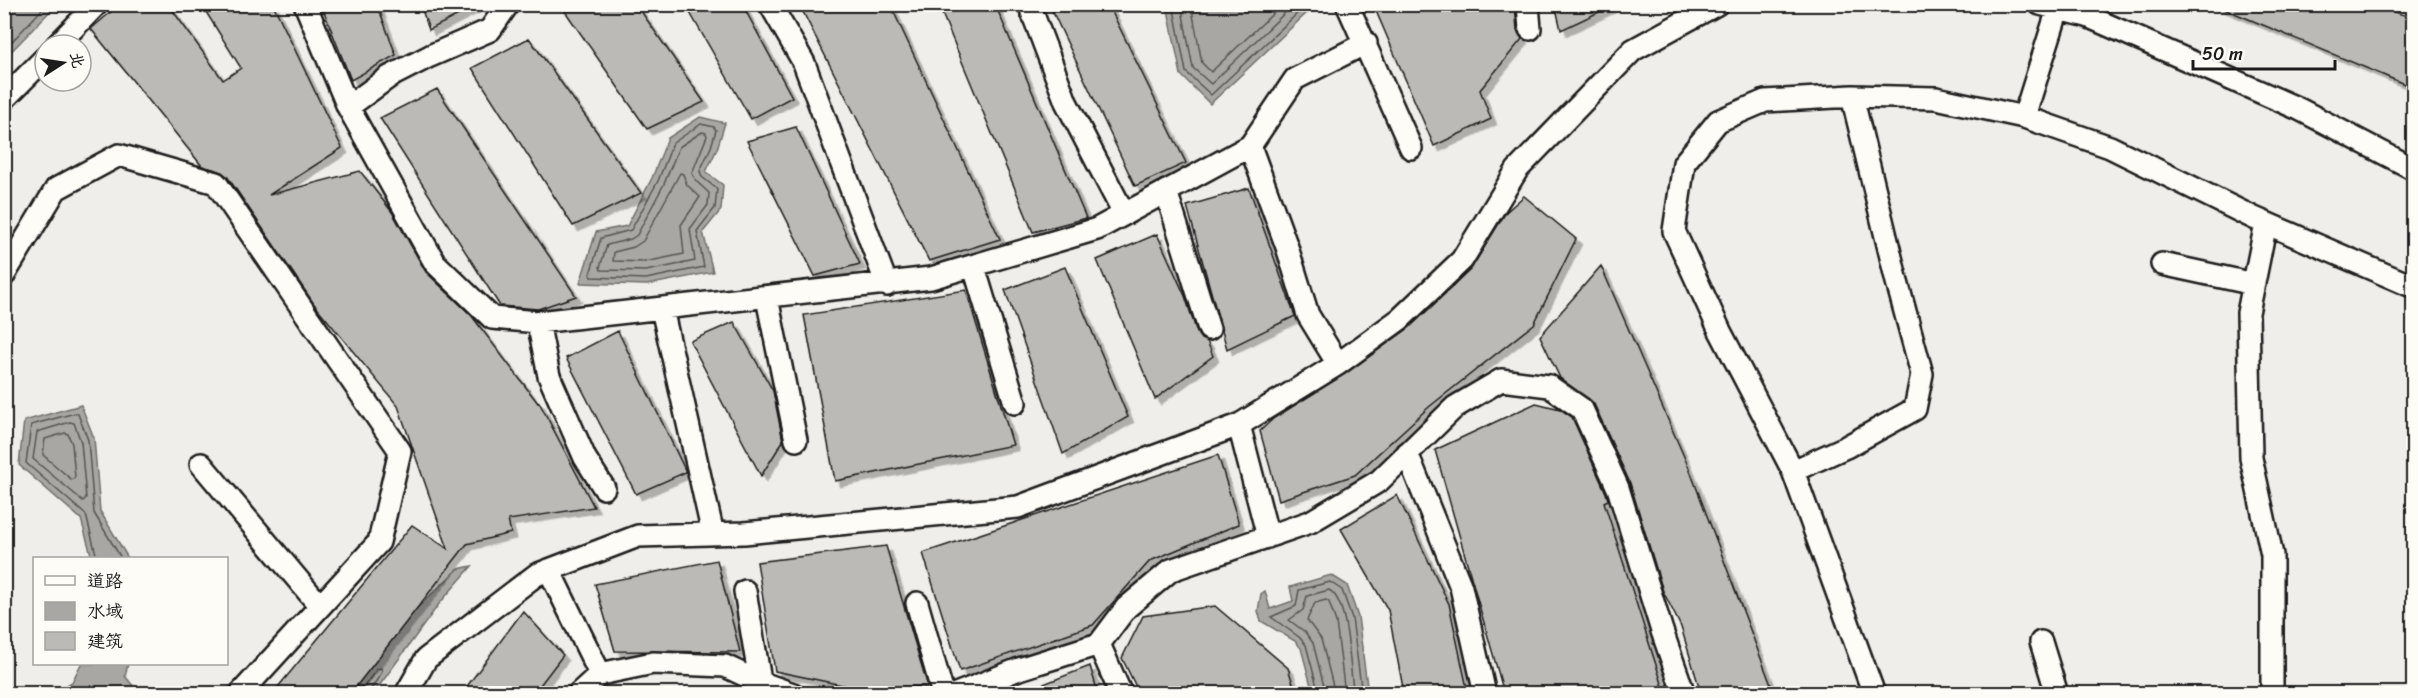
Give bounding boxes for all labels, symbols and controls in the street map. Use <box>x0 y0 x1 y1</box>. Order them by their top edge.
north arrow <box>33 33 93 93</box>
scale bar <box>2193 33 2336 71</box>
text: 50 m <box>2202 38 2243 70</box>
text: 北 <box>61 49 93 71</box>
legend <box>33 557 228 665</box>
text: 道路 <box>87 565 123 597</box>
text: 水域 <box>87 595 123 627</box>
text: 建筑 <box>87 625 123 657</box>

